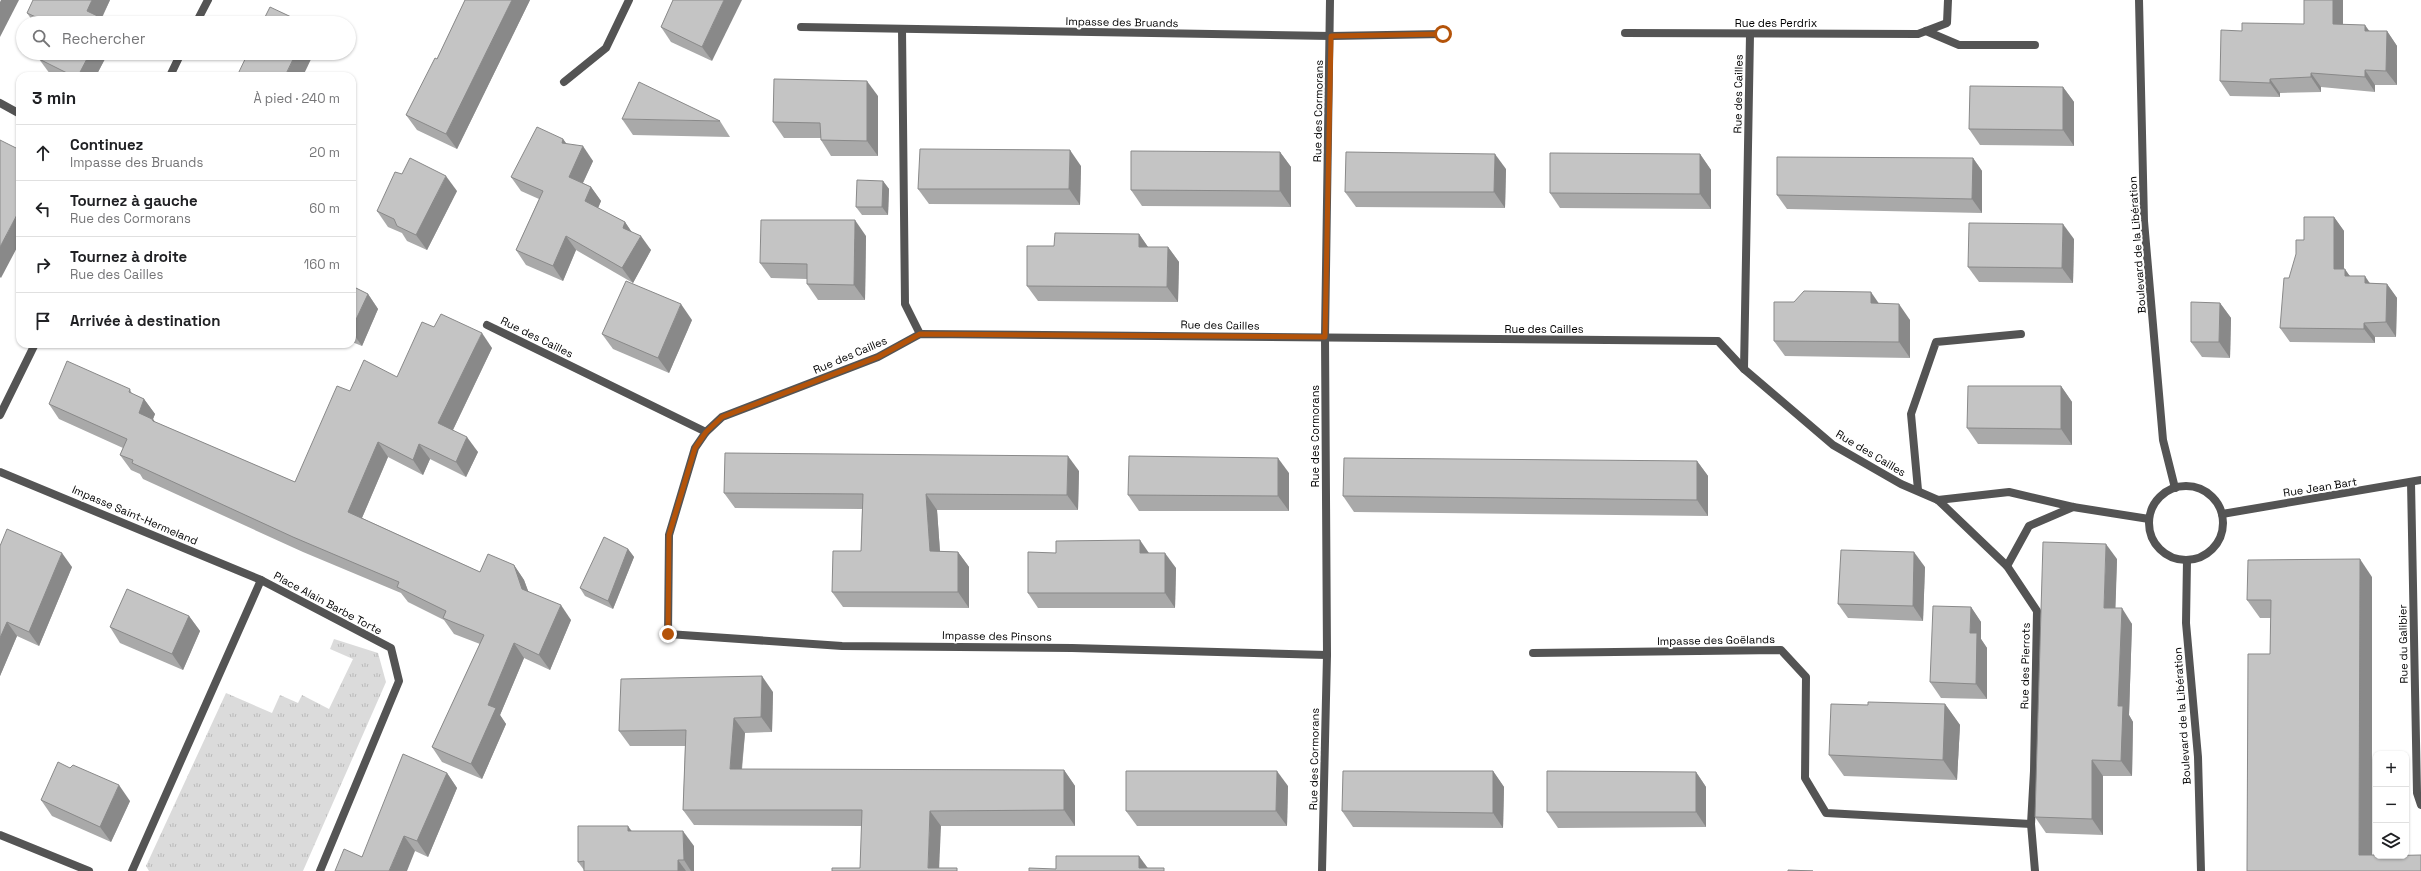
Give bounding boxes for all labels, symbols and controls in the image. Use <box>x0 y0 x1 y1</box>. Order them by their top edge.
street label: Impasse des Bruands <box>1066 14 1179 30</box>
search box <box>16 16 356 60</box>
street label: Rue des Perdrix <box>1735 16 1818 30</box>
route start <box>1434 25 1452 43</box>
icon: search <box>30 27 52 49</box>
text: Rechercher <box>62 29 145 48</box>
street label: Rue des Cailles <box>1730 54 1746 134</box>
street label: Rue des Cormorans <box>1310 60 1326 162</box>
text: 3 min <box>32 87 76 109</box>
text: À pied · 240 m <box>253 90 340 107</box>
text: Continuez <box>70 135 143 154</box>
icon: ahead <box>32 142 54 164</box>
text: 20 m <box>309 144 340 161</box>
text: Impasse des Bruands <box>70 154 203 171</box>
street label: Boulevard de la Libération <box>2125 176 2149 314</box>
text: Tournez à gauche <box>70 191 198 210</box>
icon: left <box>32 198 54 220</box>
text: 60 m <box>309 200 340 217</box>
text: Rue des Cormorans <box>70 210 191 227</box>
text: Tournez à droite <box>70 247 187 266</box>
icon: right <box>32 254 54 276</box>
text: 160 m <box>304 256 340 273</box>
text: Rue des Cailles <box>70 266 163 283</box>
icon: arrive <box>32 310 54 332</box>
text: Arrivée à destination <box>70 311 220 330</box>
street label: Rue des Cailles <box>498 313 576 361</box>
street label: Rue des Cailles <box>1180 317 1260 333</box>
street label: Rue des Cailles <box>1504 322 1584 336</box>
street label: Rue des Cailles <box>811 333 889 377</box>
street label: Rue des Cormorans <box>1308 385 1322 487</box>
street label: Rue des Cailles <box>1834 427 1909 479</box>
street label: Rue Jean Bart <box>2282 474 2358 500</box>
street label: Impasse Saint-Hermeland <box>70 482 200 548</box>
street label: Place Alain Barbe Torte <box>271 568 385 638</box>
street label: Rue du Galibier <box>2395 604 2411 684</box>
street label: Rue des Pierrots <box>2017 622 2033 709</box>
route end <box>659 625 677 643</box>
street label: Impasse des Pinsons <box>942 628 1052 644</box>
street label: Impasse des Goëlands <box>1657 632 1775 648</box>
street label: Boulevard de la Libération <box>2170 647 2194 785</box>
street label: Rue des Cormorans <box>1306 708 1322 810</box>
map controls <box>2373 751 2409 859</box>
button: + <box>2373 751 2409 787</box>
button: − <box>2373 787 2409 823</box>
button: layers <box>2373 823 2409 859</box>

